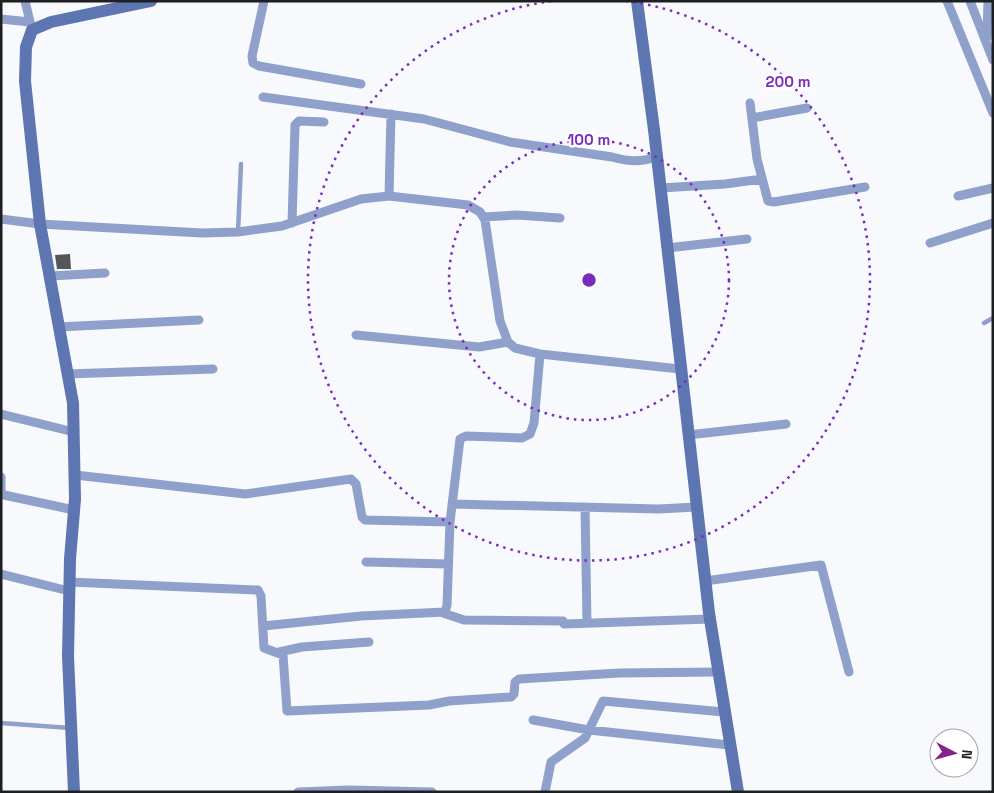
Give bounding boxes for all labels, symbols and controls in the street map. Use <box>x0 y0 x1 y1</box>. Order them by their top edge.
text: 200 m <box>766 72 810 91</box>
text: 100 m <box>568 130 610 149</box>
centre of rings <box>580 271 598 289</box>
north arrow <box>929 728 979 778</box>
text: N <box>957 749 976 760</box>

